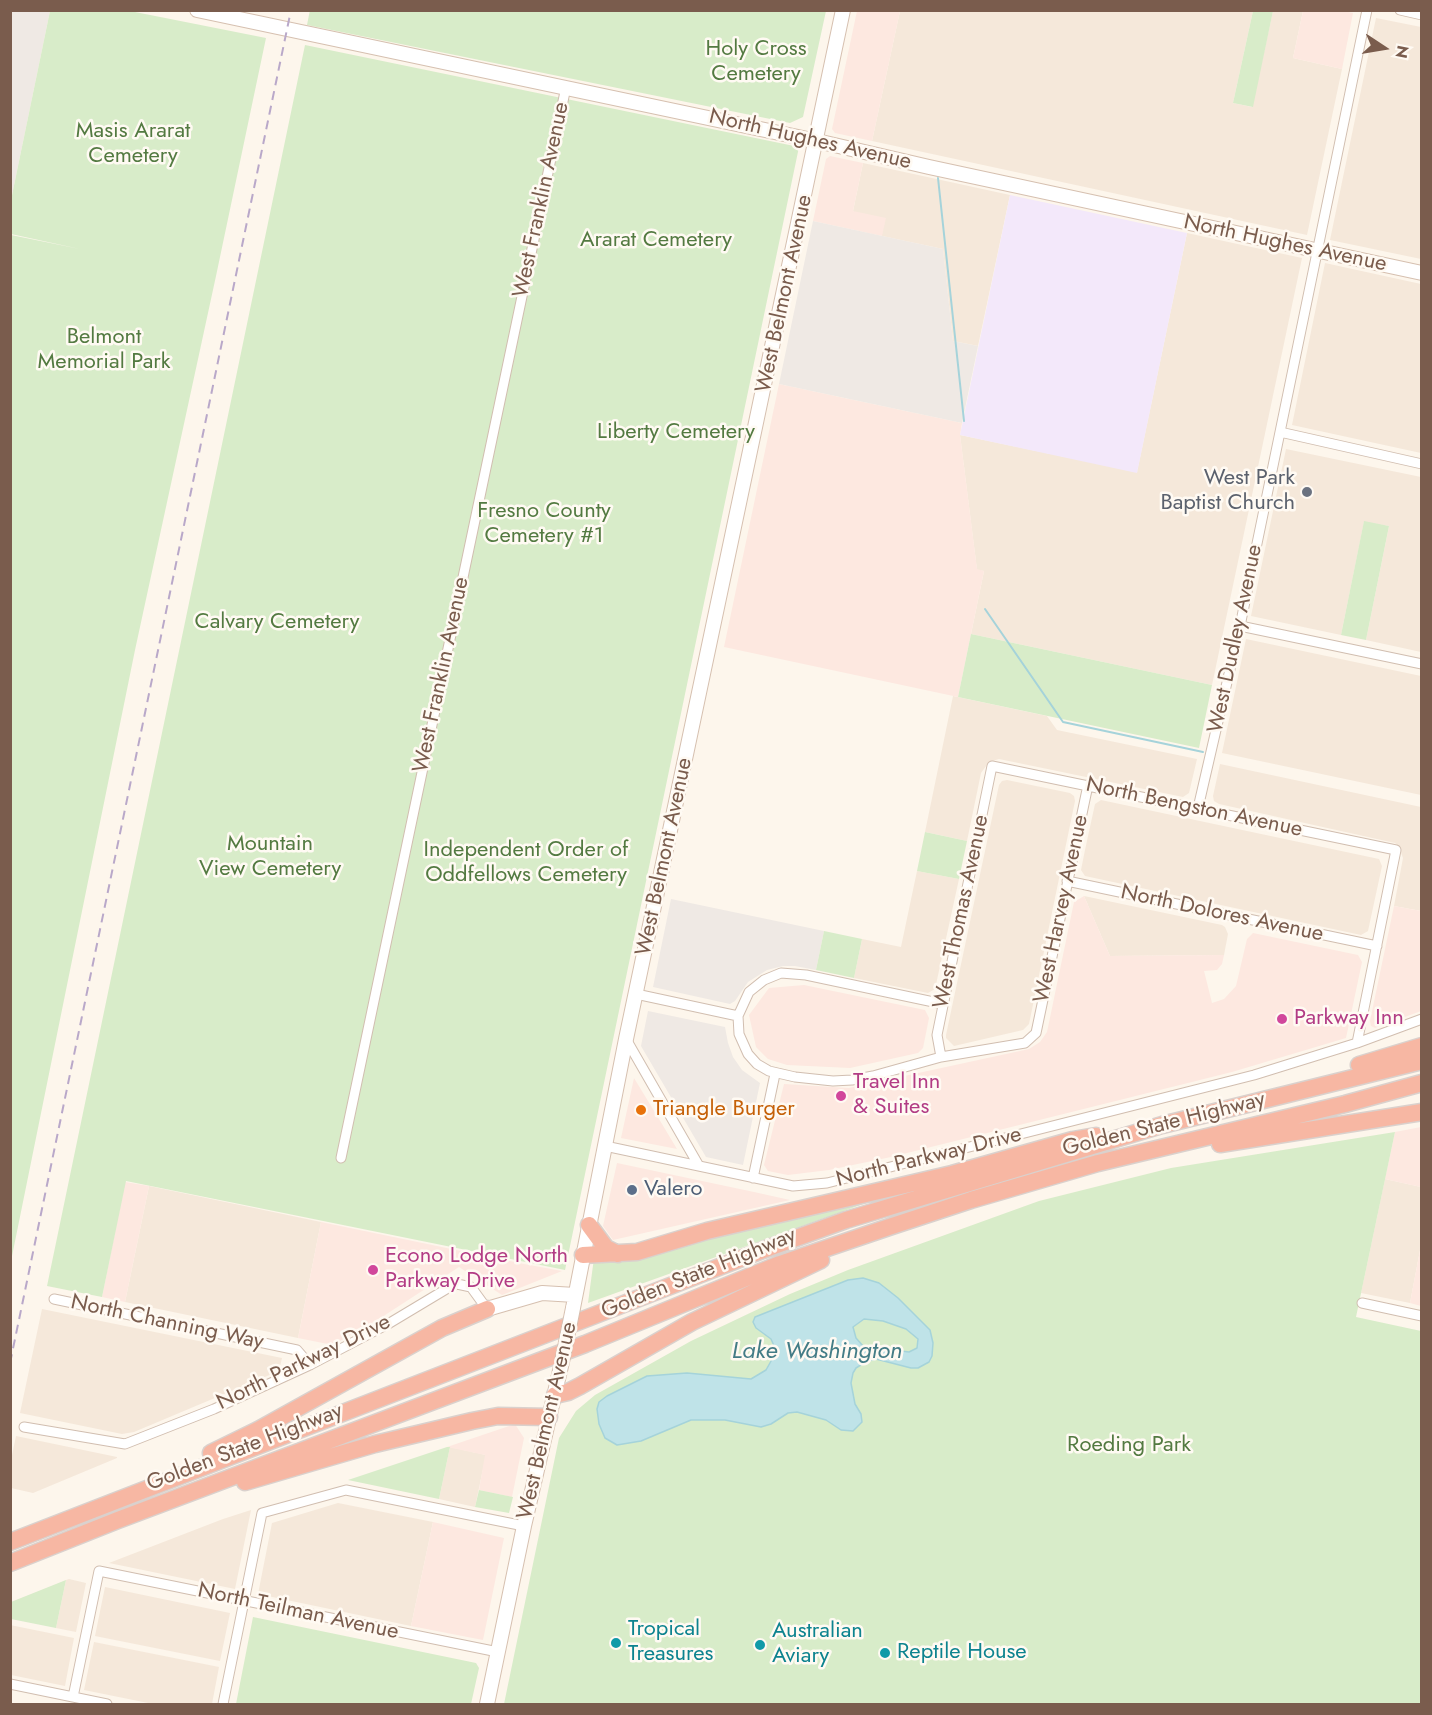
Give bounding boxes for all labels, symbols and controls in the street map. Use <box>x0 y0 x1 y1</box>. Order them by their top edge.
north arrow <box>1354 18 1414 78</box>
park label: Holy Cross Cemetery <box>705 37 807 88</box>
text: N <box>1390 43 1415 60</box>
street label: West Franklin Avenue <box>508 100 576 300</box>
street label: North Hughes Avenue <box>706 104 914 176</box>
park label: Masis Ararat Cemetery <box>76 119 190 170</box>
street label: West Belmont Avenue <box>751 193 819 395</box>
street label: North Hughes Avenue <box>1181 210 1389 278</box>
park label: Ararat Cemetery <box>580 228 732 254</box>
park label: Belmont Memorial Park <box>37 325 171 376</box>
park label: Liberty Cemetery <box>597 420 755 446</box>
place label: West Park Baptist Church <box>1160 466 1295 518</box>
marker: West Park Baptist Church <box>1300 485 1314 499</box>
park label: Fresno County Cemetery #1 <box>477 499 611 550</box>
street label: West Dudley Avenue <box>1203 542 1269 736</box>
street label: West Franklin Avenue <box>408 575 476 775</box>
park label: Calvary Cemetery <box>195 610 359 636</box>
street label: West Belmont Avenue <box>631 756 699 958</box>
street label: North Bengston Avenue <box>1083 772 1305 844</box>
street label: West Harvey Avenue <box>1029 812 1095 1006</box>
street label: West Thomas Avenue <box>929 813 995 1011</box>
park label: Mountain View Cemetery <box>199 832 341 884</box>
park label: Independent Order of Oddfellows Cemetery <box>424 838 628 890</box>
street label: North Dolores Avenue <box>1118 880 1326 948</box>
place label: Parkway Inn <box>1294 1006 1404 1032</box>
marker: Parkway Inn <box>1275 1012 1289 1026</box>
place label: Travel Inn & Suites <box>853 1070 940 1122</box>
street label: Golden State Highway <box>1060 1087 1268 1163</box>
marker: Travel Inn & Suites <box>834 1089 848 1103</box>
place label: Triangle Burger <box>653 1097 795 1123</box>
marker: Triangle Burger <box>634 1103 648 1117</box>
street label: North Parkway Drive <box>834 1122 1024 1194</box>
place label: Valero <box>644 1177 703 1203</box>
marker: Valero <box>625 1183 639 1197</box>
street label: Golden State Highway <box>598 1223 800 1325</box>
place label: Econo Lodge North Parkway Drive <box>385 1244 568 1296</box>
marker: Econo Lodge North Parkway Drive <box>366 1263 380 1277</box>
street label: North Channing Way <box>68 1290 266 1356</box>
street label: North Parkway Drive <box>213 1309 395 1417</box>
street label: West Belmont Avenue <box>512 1320 584 1522</box>
water label: Lake Washington <box>732 1338 902 1366</box>
street label: Golden State Highway <box>143 1398 347 1498</box>
park label: Roeding Park <box>1067 1433 1191 1459</box>
street label: North Teilman Avenue <box>195 1578 401 1646</box>
place label: Tropical Treasures <box>628 1617 713 1669</box>
place label: Australian Aviary <box>772 1619 863 1670</box>
marker: Tropical Treasures <box>609 1636 623 1650</box>
marker: Australian Aviary <box>753 1638 767 1652</box>
place label: Reptile House <box>897 1640 1027 1666</box>
marker: Reptile House <box>878 1646 892 1660</box>

